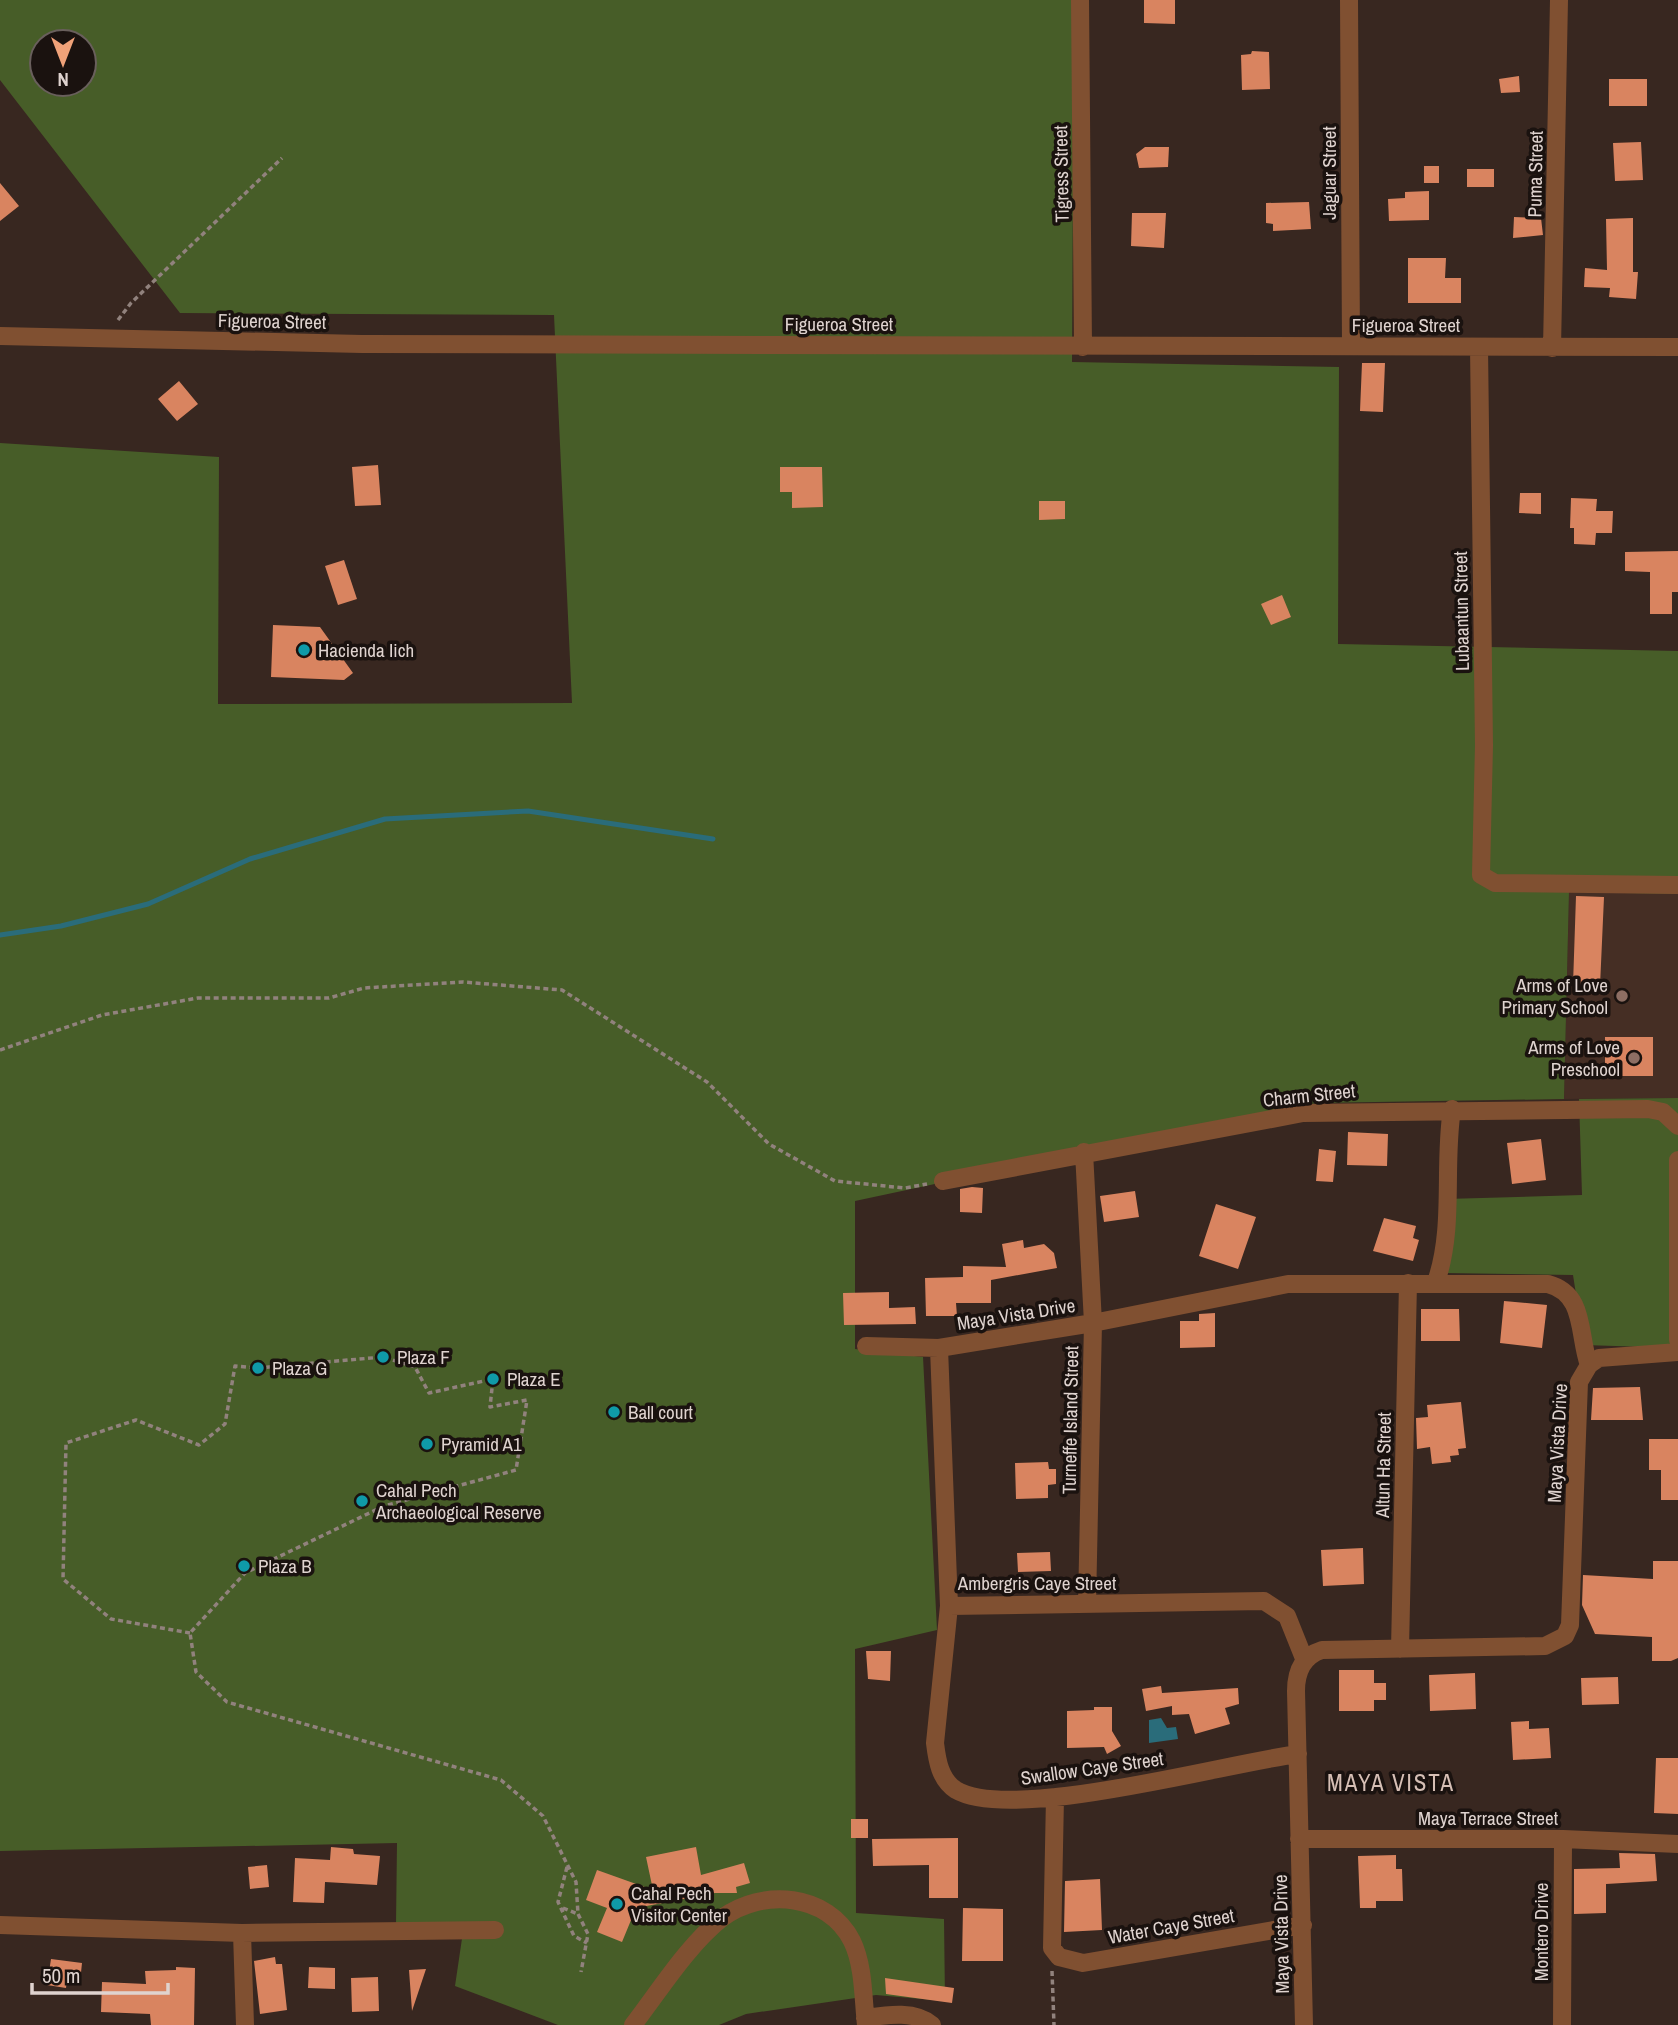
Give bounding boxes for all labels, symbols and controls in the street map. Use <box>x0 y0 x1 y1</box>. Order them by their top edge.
north arrow <box>28 28 98 98</box>
text: N <box>57 67 69 93</box>
street label: Tigress Street <box>1047 124 1075 223</box>
street label: Jaguar Street <box>1316 126 1342 220</box>
street label: Puma Street <box>1521 130 1549 218</box>
street label: Figueroa Street <box>218 307 327 335</box>
street label: Figueroa Street <box>785 311 894 337</box>
street label: Figueroa Street <box>1352 312 1461 338</box>
street label: Lubaantun Street <box>1447 550 1475 671</box>
place label: Hacienda Iich <box>318 637 414 663</box>
marker: Hacienda Iich <box>296 642 312 658</box>
place label: Arms of Love Primary School <box>1502 972 1608 1020</box>
marker: Arms of Love Primary School <box>1614 988 1630 1004</box>
place label: Arms of Love Preschool <box>1527 1034 1620 1082</box>
marker: Arms of Love Preschool <box>1626 1050 1642 1066</box>
street label: Charm Street <box>1262 1077 1357 1113</box>
street label: Maya Vista Drive <box>955 1292 1077 1336</box>
place label: Plaza F <box>397 1344 450 1370</box>
street label: Turneffe Island Street <box>1056 1345 1084 1494</box>
marker: Plaza F <box>375 1349 391 1365</box>
place label: Plaza G <box>272 1355 327 1381</box>
marker: Plaza G <box>250 1360 266 1376</box>
place label: Plaza E <box>507 1366 561 1392</box>
marker: Plaza E <box>485 1371 501 1387</box>
street label: Maya Vista Drive <box>1541 1383 1573 1503</box>
place label: Ball court <box>628 1399 694 1425</box>
marker: Ball court <box>606 1404 622 1420</box>
street label: Altun Ha Street <box>1369 1411 1397 1519</box>
place label: Pyramid A1 <box>441 1431 522 1457</box>
marker: Pyramid A1 <box>419 1436 435 1452</box>
place label: Cahal Pech Archaeological Reserve <box>375 1477 541 1525</box>
marker: Cahal Pech Archaeological Reserve <box>354 1493 370 1509</box>
place label: Plaza B <box>258 1553 312 1579</box>
marker: Plaza B <box>236 1558 252 1574</box>
street label: Ambergris Caye Street <box>957 1570 1117 1596</box>
street label: Swallow Caye Street <box>1019 1745 1166 1791</box>
district label: MAYA VISTA <box>1327 1767 1455 1798</box>
street label: Maya Terrace Street <box>1418 1805 1559 1831</box>
street label: Maya Vista Drive <box>1267 1874 1295 1994</box>
place label: Cahal Pech Visitor Center <box>631 1880 728 1928</box>
street label: Montero Drive <box>1528 1883 1554 1981</box>
marker: Cahal Pech Visitor Center <box>609 1896 625 1912</box>
street label: Water Caye Street <box>1106 1902 1237 1950</box>
scale bar <box>32 1952 168 1996</box>
text: 50 m <box>42 1961 80 1990</box>

